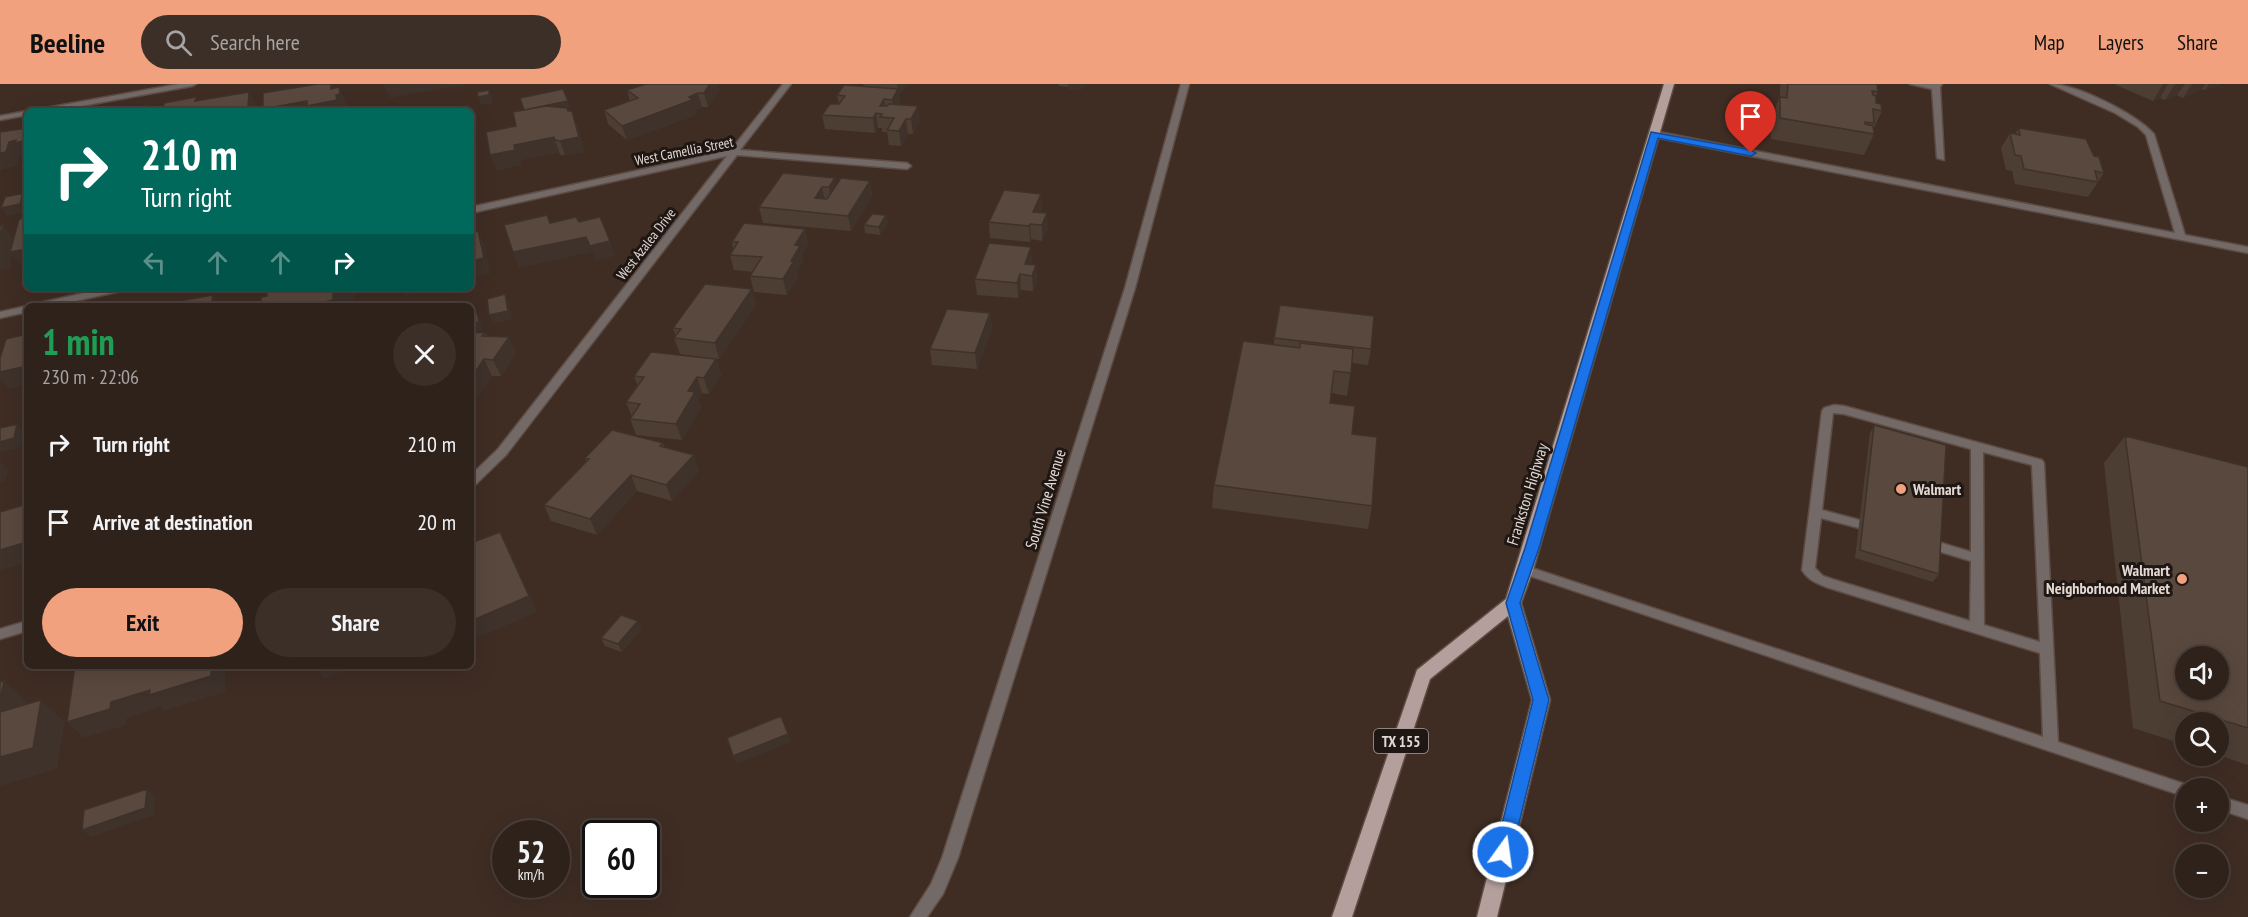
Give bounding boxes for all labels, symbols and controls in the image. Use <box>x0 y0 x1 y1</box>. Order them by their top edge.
search box <box>141 15 561 69</box>
text: Beeline <box>30 24 105 61</box>
icon: search <box>162 26 195 59</box>
text: Search here <box>210 28 300 56</box>
text: Map <box>2034 29 2065 56</box>
text: Layers <box>2098 29 2144 56</box>
text: Share <box>2177 29 2218 56</box>
pin <box>1725 91 1776 153</box>
icon: arrive <box>1734 100 1767 133</box>
text: 210 m <box>141 127 238 182</box>
icon: right <box>42 132 120 210</box>
street label: West Camellia Street <box>633 133 735 169</box>
text: Turn right <box>141 180 232 214</box>
street label: West Azalea Drive <box>612 204 680 283</box>
icon: left <box>138 246 171 279</box>
icon: ahead <box>201 246 234 279</box>
icon: ahead <box>264 246 297 279</box>
icon: right <box>327 246 360 279</box>
text: 1 min <box>42 318 115 365</box>
button: close <box>393 323 456 386</box>
text: 230 m · 22:06 <box>42 364 139 390</box>
icon: right <box>42 428 75 461</box>
text: Turn right <box>93 430 170 458</box>
text: 210 m <box>407 430 456 458</box>
street label: Frankston Highway <box>1502 441 1552 547</box>
street label: South Vine Avenue <box>1020 447 1070 551</box>
place label: Walmart <box>1912 479 1962 499</box>
marker: Walmart <box>1894 482 1908 496</box>
icon: arrive <box>42 506 75 539</box>
text: Arrive at destination <box>93 508 253 536</box>
text: 20 m <box>417 508 456 536</box>
place label: Walmart Neighborhood Market <box>2046 560 2170 598</box>
marker: Walmart Neighborhood Market <box>2175 572 2189 586</box>
button: Exit <box>42 588 243 657</box>
button: Share <box>255 588 456 657</box>
map controls <box>2175 646 2229 898</box>
button: sound <box>2175 646 2229 700</box>
button: search <box>2175 712 2229 766</box>
road number: TX 155 <box>1374 729 1428 753</box>
button: + <box>2175 778 2229 832</box>
speed limit sign: 60 <box>582 820 660 898</box>
position arrow <box>1471 820 1535 884</box>
text: 52 <box>517 832 545 871</box>
button: − <box>2175 844 2229 898</box>
text: km/h <box>518 865 544 884</box>

